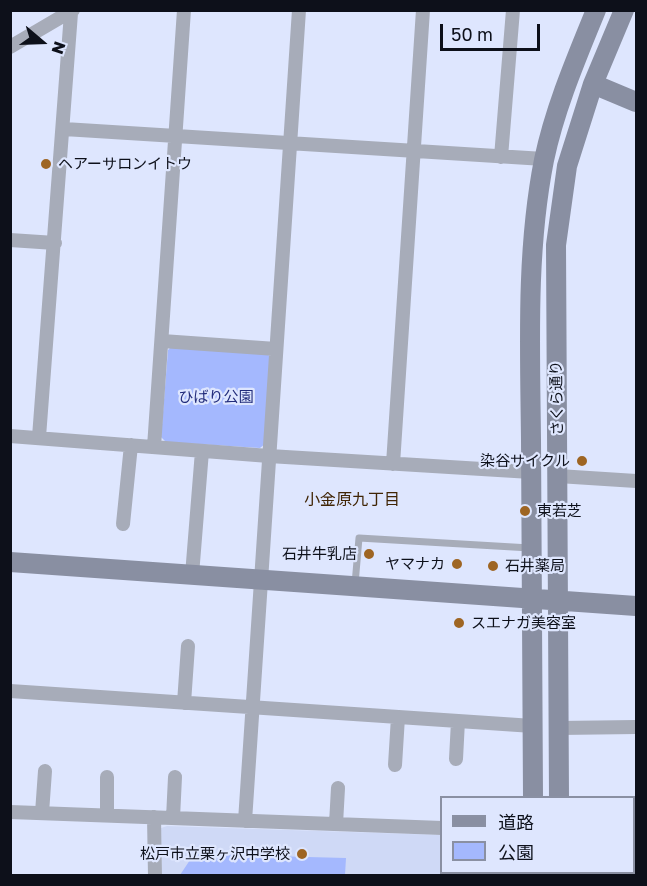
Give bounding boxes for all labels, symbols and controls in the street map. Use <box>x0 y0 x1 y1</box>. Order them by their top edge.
north arrow <box>12 12 72 72</box>
scale bar <box>443 12 544 50</box>
text: 50 m <box>451 23 493 45</box>
text: N <box>48 39 70 57</box>
place label: ヘアーサロンイトウ <box>58 155 192 173</box>
marker: ヘアーサロンイトウ <box>39 157 53 171</box>
street label: さくら通り <box>547 360 567 436</box>
park label: ひばり公園 <box>179 388 253 406</box>
place label: 染谷サイクル <box>480 452 570 470</box>
marker: 染谷サイクル <box>575 454 589 468</box>
district label: 小金原九丁目 <box>304 490 400 510</box>
place label: 東若芝 <box>537 502 582 520</box>
marker: 東若芝 <box>518 504 532 518</box>
place label: 石井牛乳店 <box>282 545 357 563</box>
marker: 石井牛乳店 <box>362 547 376 561</box>
place label: ヤマナカ <box>385 555 445 573</box>
marker: ヤマナカ <box>450 557 464 571</box>
place label: 石井薬局 <box>505 557 565 575</box>
marker: 石井薬局 <box>486 559 500 573</box>
place label: スエナガ美容室 <box>471 614 576 632</box>
marker: スエナガ美容室 <box>452 616 466 630</box>
legend <box>440 796 635 874</box>
text: 道路 <box>498 811 534 833</box>
text: 公園 <box>498 841 534 863</box>
place label: 松戸市立栗ヶ沢中学校 <box>140 845 290 863</box>
marker: 松戸市立栗ヶ沢中学校 <box>295 847 309 861</box>

